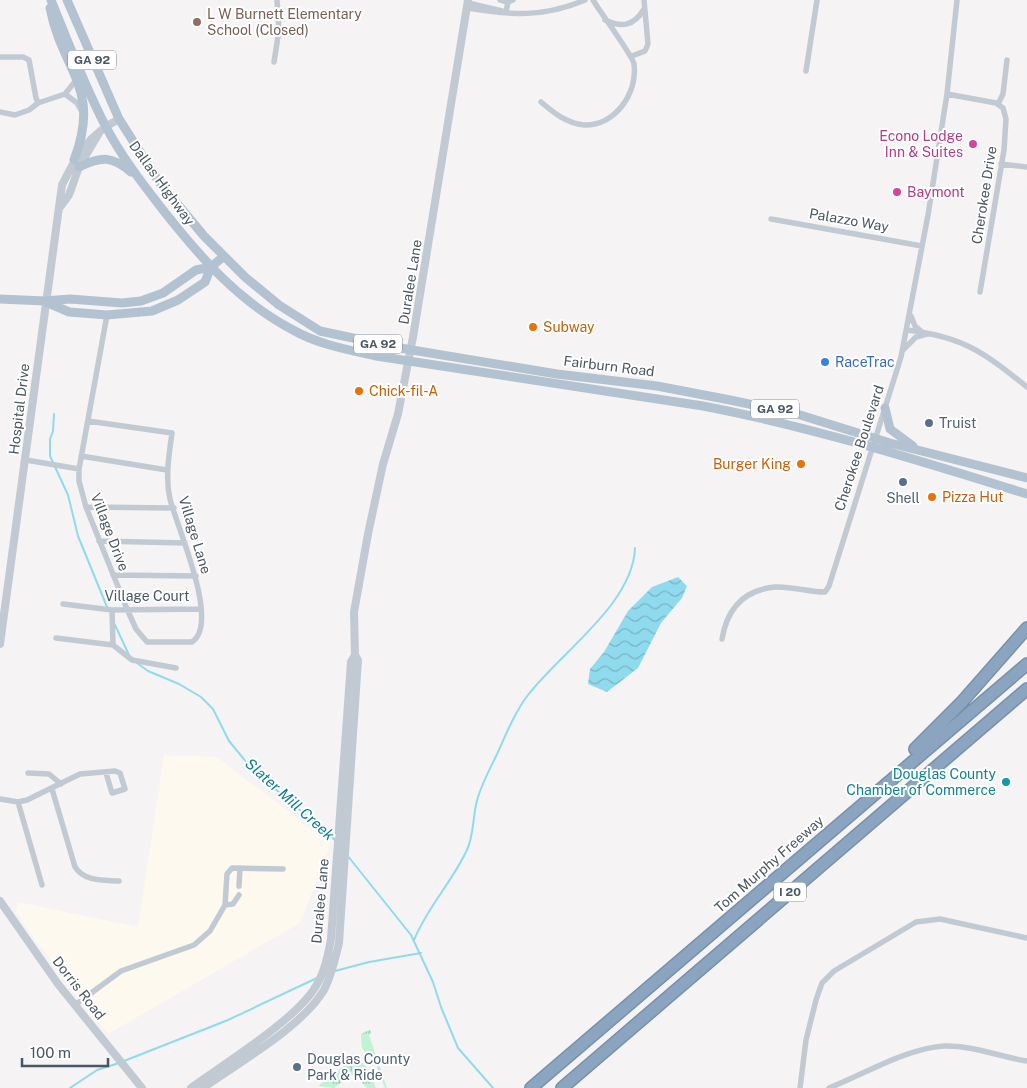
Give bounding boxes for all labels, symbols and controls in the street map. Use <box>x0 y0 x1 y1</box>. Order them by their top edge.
place label: L W Burnett Elementary School (Closed) <box>207 6 362 38</box>
marker: L W Burnett Elementary School (Closed) <box>191 16 203 28</box>
road number: GA 92 <box>68 50 116 70</box>
place label: Econo Lodge Inn & Suites <box>879 128 963 160</box>
street label: Dallas Highway <box>126 138 198 229</box>
marker: Econo Lodge Inn & Suites <box>967 138 979 150</box>
street label: Cherokee Drive <box>968 145 1000 245</box>
place label: Baymont <box>907 184 965 200</box>
marker: Baymont <box>891 186 903 198</box>
street label: Palazzo Way <box>808 205 891 235</box>
street label: Duralee Lane <box>395 238 425 326</box>
place label: Subway <box>543 319 595 335</box>
marker: Subway <box>527 321 539 333</box>
road number: GA 92 <box>354 334 402 354</box>
street label: Fairburn Road <box>563 352 655 380</box>
place label: RaceTrac <box>835 354 895 370</box>
marker: RaceTrac <box>819 356 831 368</box>
street label: Hospital Drive <box>5 362 33 455</box>
place label: Chick-fil-A <box>369 383 438 399</box>
street label: Cherokee Boulevard <box>831 383 887 513</box>
marker: Chick-fil-A <box>353 385 365 397</box>
road number: GA 92 <box>751 399 799 418</box>
place label: Truist <box>939 415 976 431</box>
marker: Truist <box>923 417 935 429</box>
place label: Burger King <box>713 456 791 472</box>
marker: Burger King <box>795 458 807 470</box>
marker: Shell <box>897 476 909 488</box>
place label: Pizza Hut <box>942 489 1004 505</box>
place label: Shell <box>886 490 920 506</box>
street label: Village Drive <box>88 491 132 573</box>
marker: Pizza Hut <box>926 491 938 503</box>
street label: Village Lane <box>176 494 214 576</box>
street label: Village Court <box>104 588 190 604</box>
water label: Slater Mill Creek <box>242 755 339 844</box>
place label: Douglas County Chamber of Commerce <box>846 766 996 798</box>
marker: Douglas County Chamber of Commerce <box>1000 776 1012 788</box>
street label: Tom Murphy Freeway <box>711 812 827 916</box>
street label: Duralee Lane <box>308 858 332 944</box>
road number: I 20 <box>774 882 806 902</box>
street label: Dorris Road <box>49 953 109 1023</box>
scale bar <box>22 1036 109 1068</box>
text: 100 m <box>30 1044 71 1061</box>
place label: Douglas County Park & Ride <box>307 1051 411 1083</box>
marker: Douglas County Park & Ride <box>291 1061 303 1073</box>

